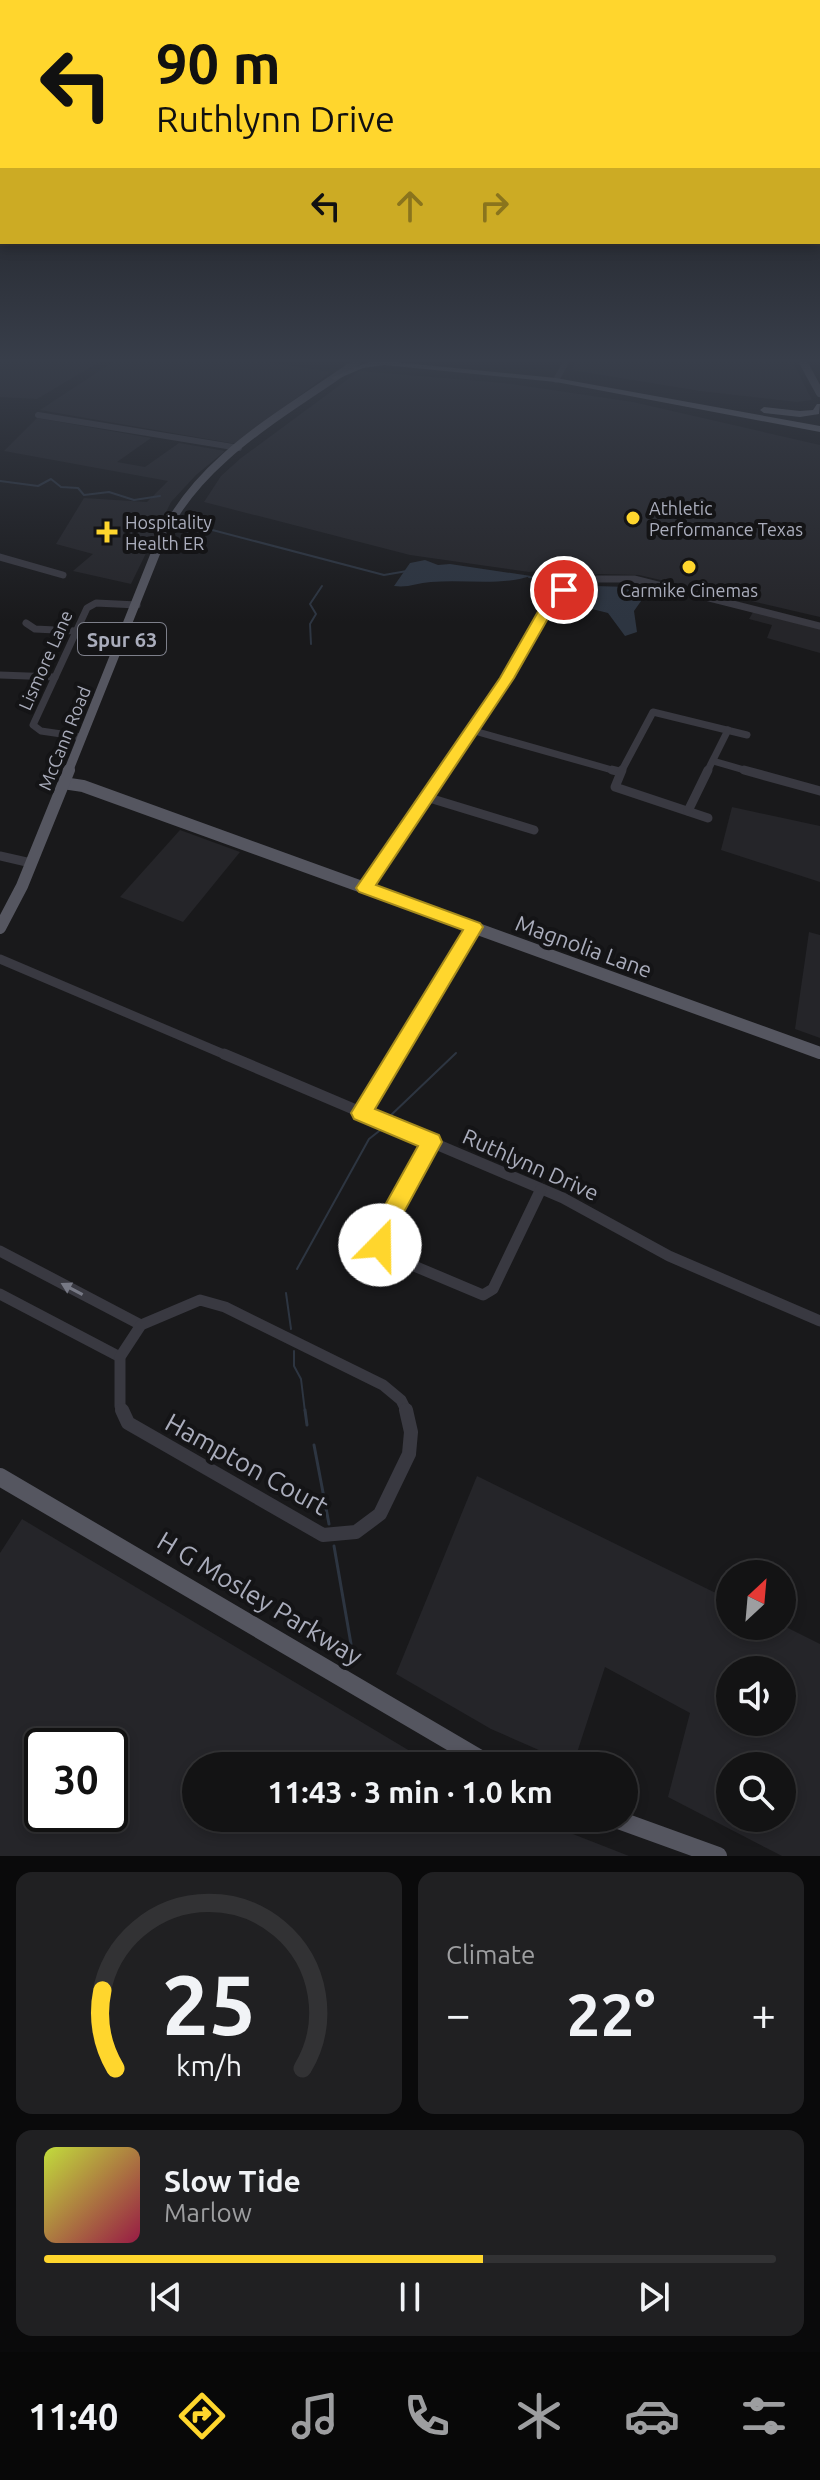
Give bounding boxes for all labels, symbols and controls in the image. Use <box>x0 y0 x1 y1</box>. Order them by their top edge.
icon: left <box>24 32 128 136</box>
text: 90 m <box>156 32 281 95</box>
text: Ruthlynn Drive <box>156 98 395 139</box>
icon: left <box>304 184 348 228</box>
icon: ahead <box>388 184 432 228</box>
icon: right <box>472 184 516 228</box>
place label: Athletic Performance Texas <box>649 498 803 539</box>
marker: Athletic Performance Texas <box>624 509 642 527</box>
place label: Hospitality Health ER <box>125 512 212 553</box>
marker: Hospitality Health ER <box>96 521 118 543</box>
pin <box>530 556 598 624</box>
marker: Carmike Cinemas <box>680 558 698 576</box>
icon: arrive <box>542 568 586 612</box>
place label: Carmike Cinemas <box>620 580 758 600</box>
street label: Lismore Lane <box>14 607 76 713</box>
road number: Spur 63 <box>78 623 166 655</box>
street label: McCann Road <box>34 683 94 793</box>
street label: Magnolia Lane <box>512 910 656 982</box>
street label: Ruthlynn Drive <box>459 1123 603 1205</box>
position arrow <box>338 1203 422 1287</box>
one-way arrow <box>60 1282 83 1295</box>
street label: Hampton Court <box>161 1407 333 1521</box>
street label: H G Mosley Parkway <box>152 1525 368 1671</box>
north arrow <box>716 1560 796 1640</box>
map controls <box>716 1560 796 1832</box>
button: sound <box>716 1656 796 1736</box>
speed limit sign: 30 <box>24 1728 128 1832</box>
button: search <box>716 1752 796 1832</box>
text: 11:43 · 3 min · 1.0 km <box>267 1775 553 1809</box>
text: Climate <box>446 1940 535 1969</box>
text: 25 <box>162 1957 256 2051</box>
text: 22° <box>567 1980 655 2047</box>
text: − <box>446 1989 471 2038</box>
text: + <box>751 1989 776 2038</box>
text: km/h <box>176 2049 242 2081</box>
text: Slow Tide <box>164 2164 301 2198</box>
text: Marlow <box>164 2198 252 2227</box>
icon: previous <box>144 2275 188 2319</box>
icon: pause <box>388 2275 432 2319</box>
icon: next <box>632 2275 676 2319</box>
icon: directions <box>174 2388 230 2444</box>
icon: music <box>287 2388 343 2444</box>
icon: phone <box>399 2388 455 2444</box>
icon: climate <box>511 2388 567 2444</box>
icon: car <box>624 2388 680 2444</box>
icon: filters <box>736 2388 792 2444</box>
text: 11:40 <box>28 2396 118 2437</box>

